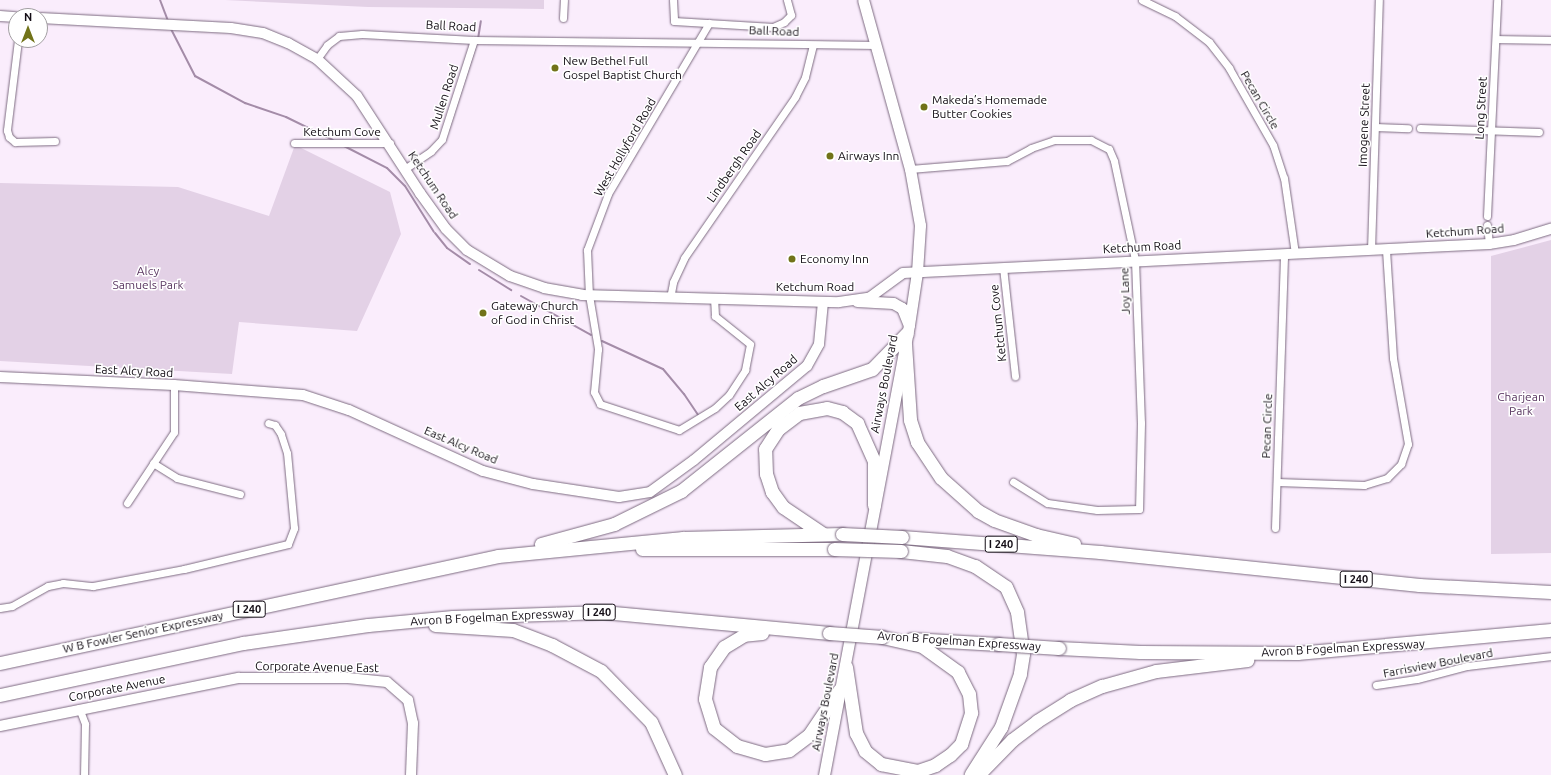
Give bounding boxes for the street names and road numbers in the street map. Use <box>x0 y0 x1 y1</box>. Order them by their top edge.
street label: Ball Road <box>425 17 477 35</box>
street label: Ball Road <box>749 23 799 39</box>
street label: Mullen Road <box>427 63 461 131</box>
street label: Pecan Circle <box>1238 68 1282 132</box>
street label: Long Street <box>1472 76 1490 140</box>
street label: Imogene Street <box>1355 83 1373 167</box>
street label: West Hollyford Road <box>591 95 659 199</box>
street label: Ketchum Cove <box>303 125 381 139</box>
street label: Lindbergh Road <box>704 127 764 205</box>
street label: Ketchum Road <box>405 148 461 222</box>
street label: Ketchum Road <box>1425 221 1505 241</box>
street label: Ketchum Road <box>1102 238 1182 256</box>
street label: Joy Lane <box>1117 267 1133 315</box>
street label: Ketchum Road <box>776 280 854 294</box>
street label: Ketchum Cove <box>987 284 1009 362</box>
street label: Airways Boulevard <box>867 334 901 434</box>
street label: East Alcy Road <box>732 352 800 414</box>
street label: East Alcy Road <box>94 362 174 380</box>
street label: Pecan Circle <box>1259 393 1275 459</box>
street label: East Alcy Road <box>422 423 500 467</box>
road number: I 240 <box>984 535 1018 553</box>
road number: I 240 <box>1339 570 1373 588</box>
road number: I 240 <box>232 600 266 618</box>
road number: I 240 <box>582 603 616 621</box>
street label: Avron B Fogelman Expressway <box>410 606 574 628</box>
street label: W B Fowler Senior Expressway <box>61 608 225 656</box>
street label: Avron B Fogelman Expressway <box>877 628 1041 654</box>
street label: Avron B Fogelman Expressway <box>1261 637 1425 659</box>
street label: Farrisview Boulevard <box>1382 645 1494 681</box>
street label: Airways Boulevard <box>808 652 842 752</box>
street label: Corporate Avenue East <box>255 659 379 675</box>
street label: Corporate Avenue <box>67 672 167 704</box>

